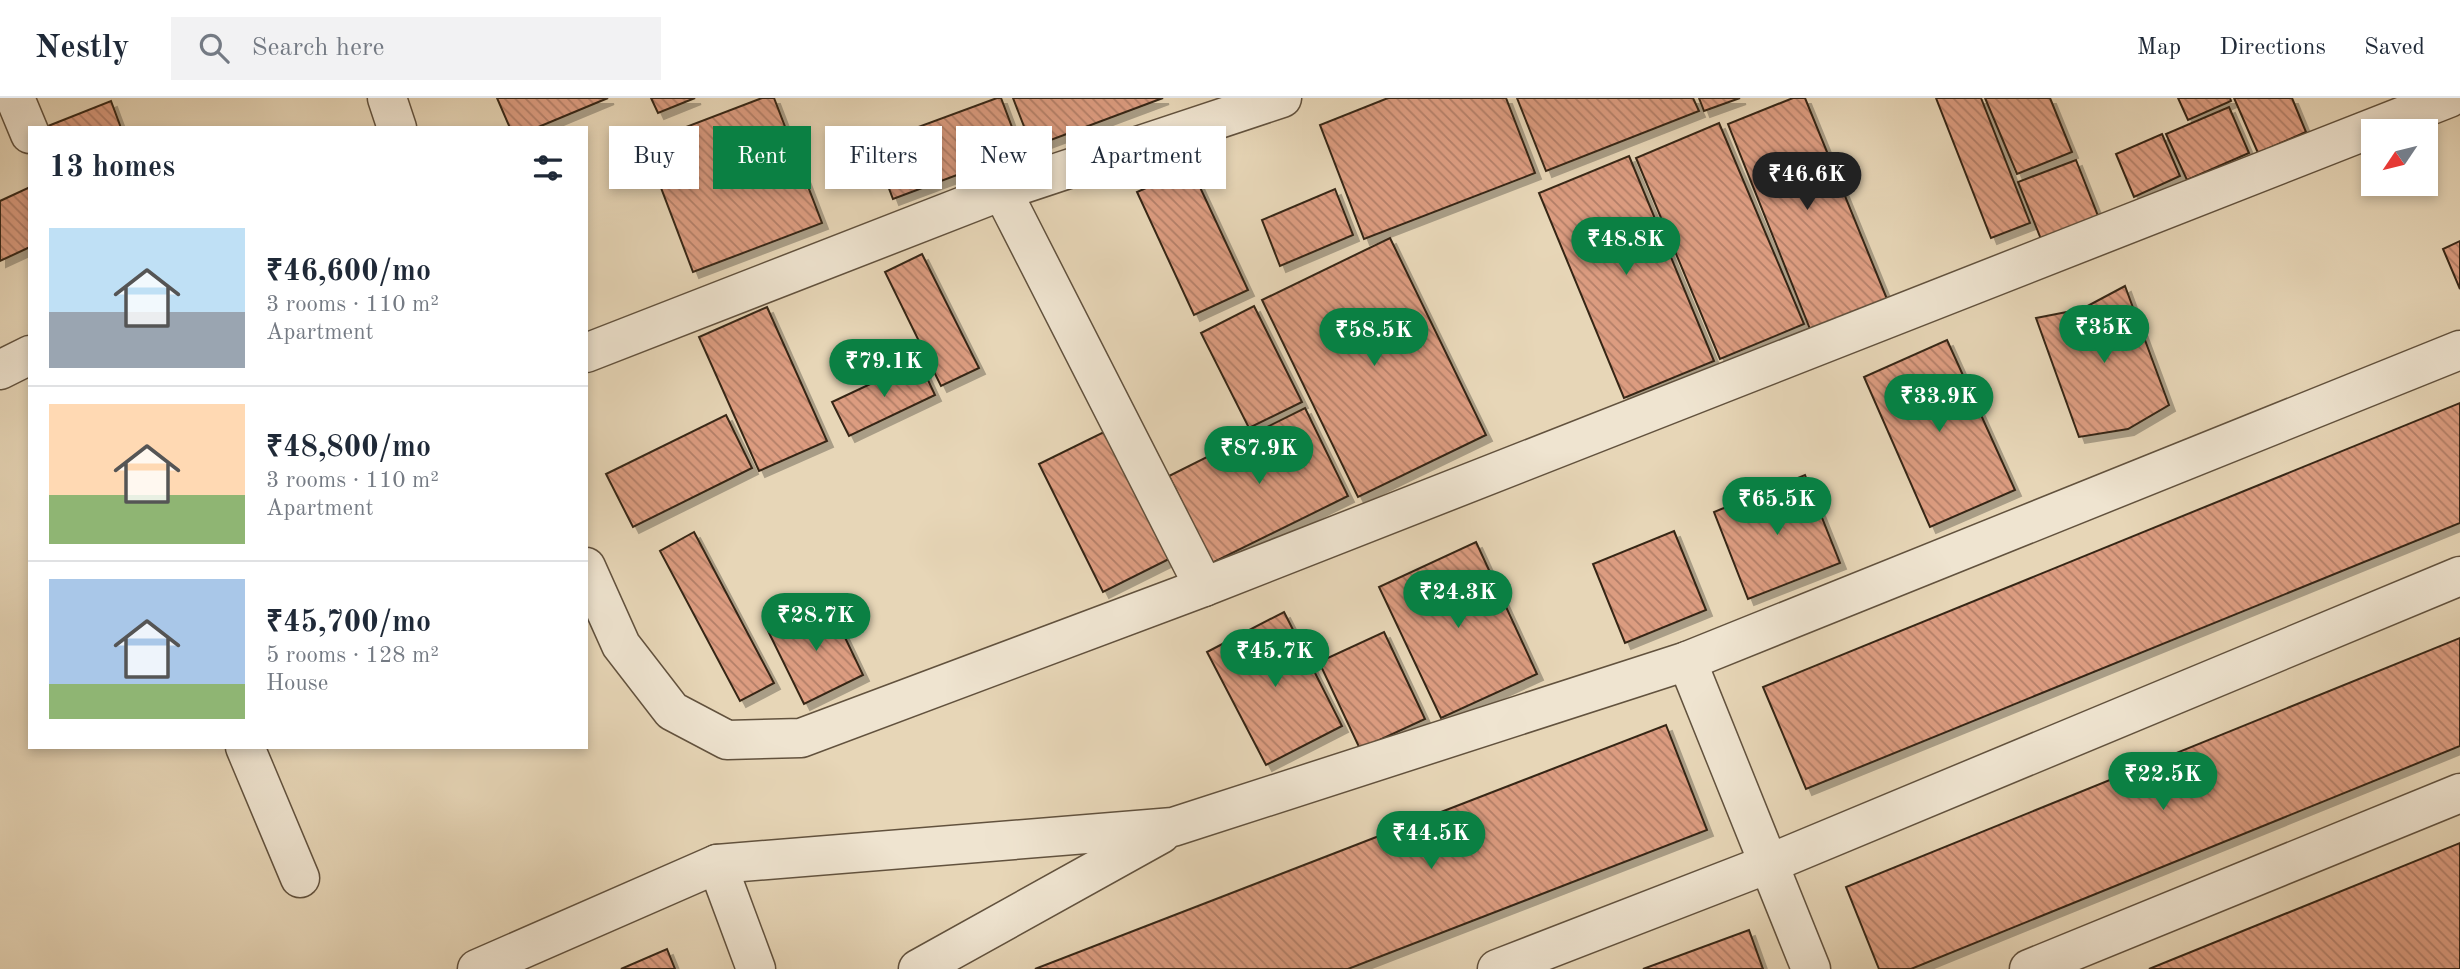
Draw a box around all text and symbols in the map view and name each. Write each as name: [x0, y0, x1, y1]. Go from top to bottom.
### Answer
search box: [171, 17, 661, 80]
icon: search: [195, 29, 233, 67]
text: Nestly: [35, 32, 129, 65]
text: Search here: [251, 35, 385, 61]
text: Map: [2137, 36, 2181, 60]
text: Directions: [2219, 36, 2326, 60]
text: Saved: [2364, 36, 2425, 60]
north arrow: [2361, 119, 2438, 196]
map controls: [2361, 119, 2438, 196]
chip: Buy: [609, 126, 699, 189]
chip: Rent: [713, 126, 811, 189]
chip: Filters: [825, 126, 942, 189]
chip: New: [956, 126, 1052, 189]
chip: Apartment: [1066, 126, 1226, 189]
icon: filters: [529, 149, 567, 187]
pin: ₹46.6K: [1750, 152, 1864, 212]
text: 13 homes: [49, 153, 175, 183]
text: ₹46.6K: [1768, 163, 1846, 186]
pin: ₹48.8K: [1569, 218, 1683, 277]
text: ₹48.8K: [1587, 228, 1665, 251]
icon: home: [105, 256, 189, 340]
text: ₹46,600/mo: [266, 257, 431, 287]
text: 3 rooms · 110 m²: [266, 293, 439, 316]
pin: ₹35K: [2063, 306, 2145, 365]
pin: ₹58.5K: [1317, 308, 1431, 368]
text: ₹35K: [2075, 316, 2133, 339]
text: ₹58.5K: [1335, 319, 1413, 342]
text: Apartment: [266, 321, 374, 344]
pin: ₹79.1K: [827, 340, 941, 399]
text: ₹79.1K: [845, 350, 923, 373]
pin: ₹33.9K: [1882, 374, 1996, 434]
text: ₹33.9K: [1900, 385, 1978, 408]
pin: ₹87.9K: [1202, 426, 1316, 486]
icon: home: [105, 432, 189, 516]
text: ₹48,800/mo: [266, 433, 431, 463]
text: ₹87.9K: [1220, 437, 1298, 460]
text: 3 rooms · 110 m²: [266, 469, 439, 492]
pin: ₹65.5K: [1720, 478, 1834, 537]
text: ₹65.5K: [1738, 488, 1816, 511]
text: Apartment: [266, 497, 374, 520]
pin: ₹24.3K: [1401, 570, 1515, 630]
text: ₹24.3K: [1419, 581, 1497, 604]
pin: ₹28.7K: [759, 594, 873, 653]
text: ₹28.7K: [777, 604, 855, 627]
icon: home: [105, 607, 189, 691]
text: ₹45,700/mo: [266, 608, 431, 638]
pin: ₹45.7K: [1218, 630, 1332, 689]
text: ₹45.7K: [1236, 640, 1314, 663]
text: 5 rooms · 128 m²: [266, 644, 439, 667]
text: House: [266, 672, 328, 695]
pin: ₹22.5K: [2106, 752, 2220, 812]
text: ₹22.5K: [2124, 763, 2202, 786]
pin: ₹44.5K: [1374, 812, 1488, 871]
text: ₹44.5K: [1392, 822, 1470, 845]

